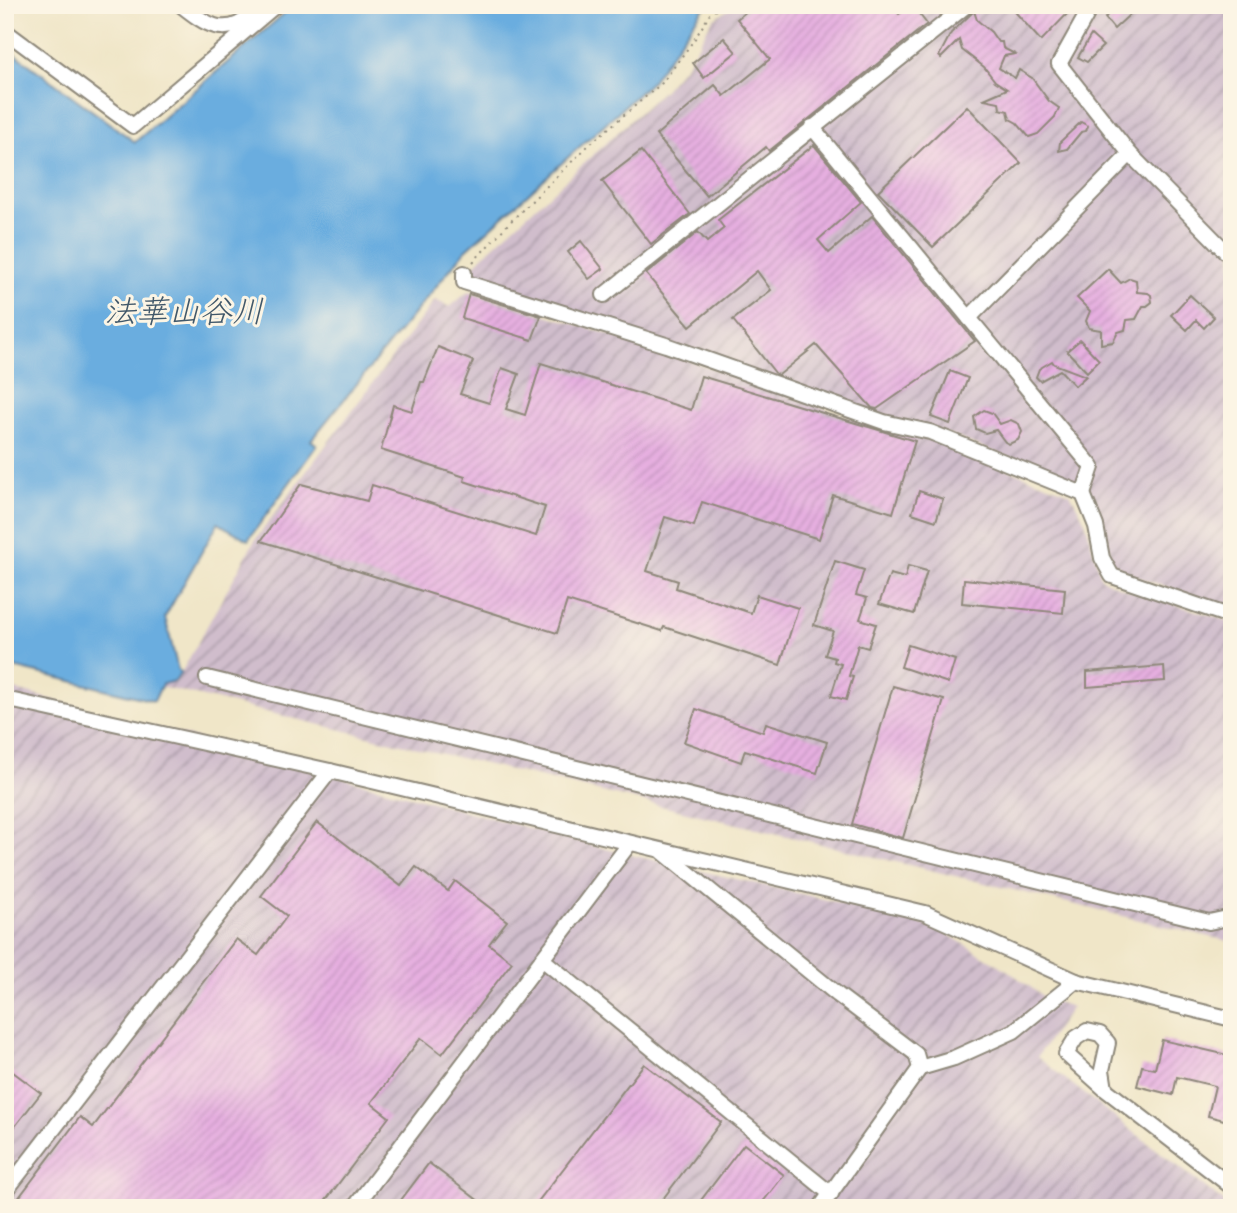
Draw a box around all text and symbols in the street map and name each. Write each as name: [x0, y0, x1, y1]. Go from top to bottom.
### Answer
water label: 法華山谷川: [104, 291, 264, 338]

